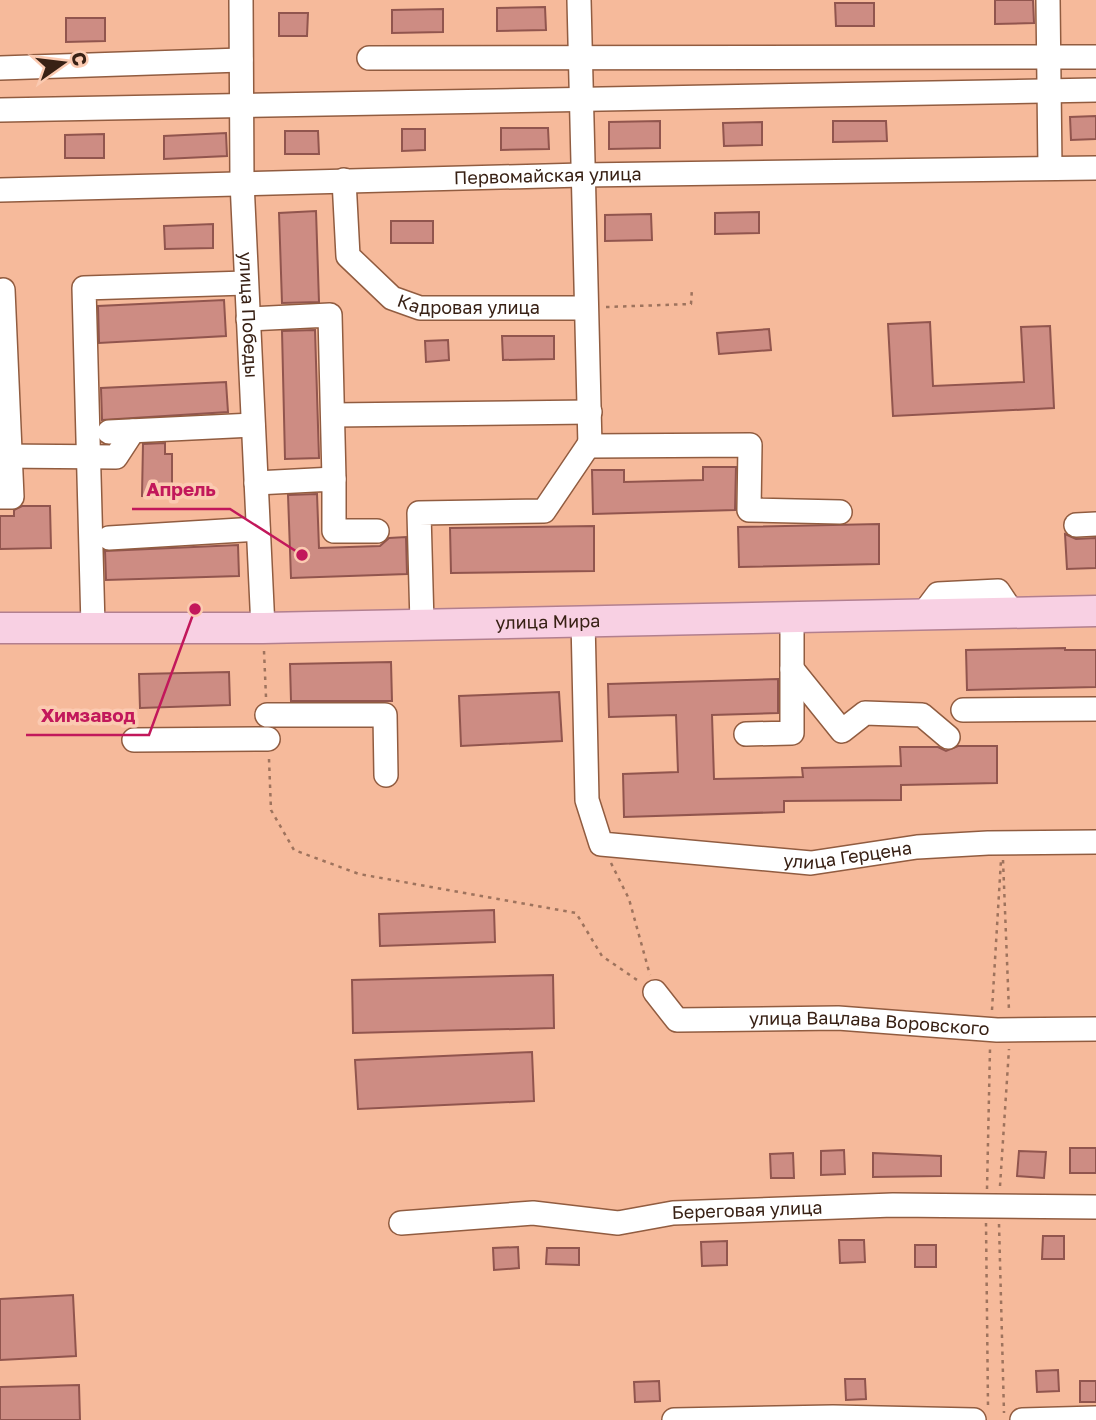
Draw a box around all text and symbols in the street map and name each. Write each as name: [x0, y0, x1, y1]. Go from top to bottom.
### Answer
north arrow: [28, 28, 98, 98]
text: С: [67, 49, 93, 68]
street label: Первомайская улица: [454, 162, 642, 188]
street label: улица Победы: [235, 251, 263, 379]
street label: Кадровая улица: [395, 289, 540, 318]
callout: Апрель: [132, 469, 230, 509]
text: Апрель: [146, 477, 216, 500]
street label: улица Мира: [495, 609, 601, 633]
callout: Химзавод: [26, 695, 149, 735]
text: Химзавод: [41, 703, 135, 726]
street label: улица Герцена: [782, 836, 913, 873]
street label: улица Вацлава Воровского: [749, 1006, 990, 1039]
street label: Береговая улица: [671, 1196, 823, 1223]

